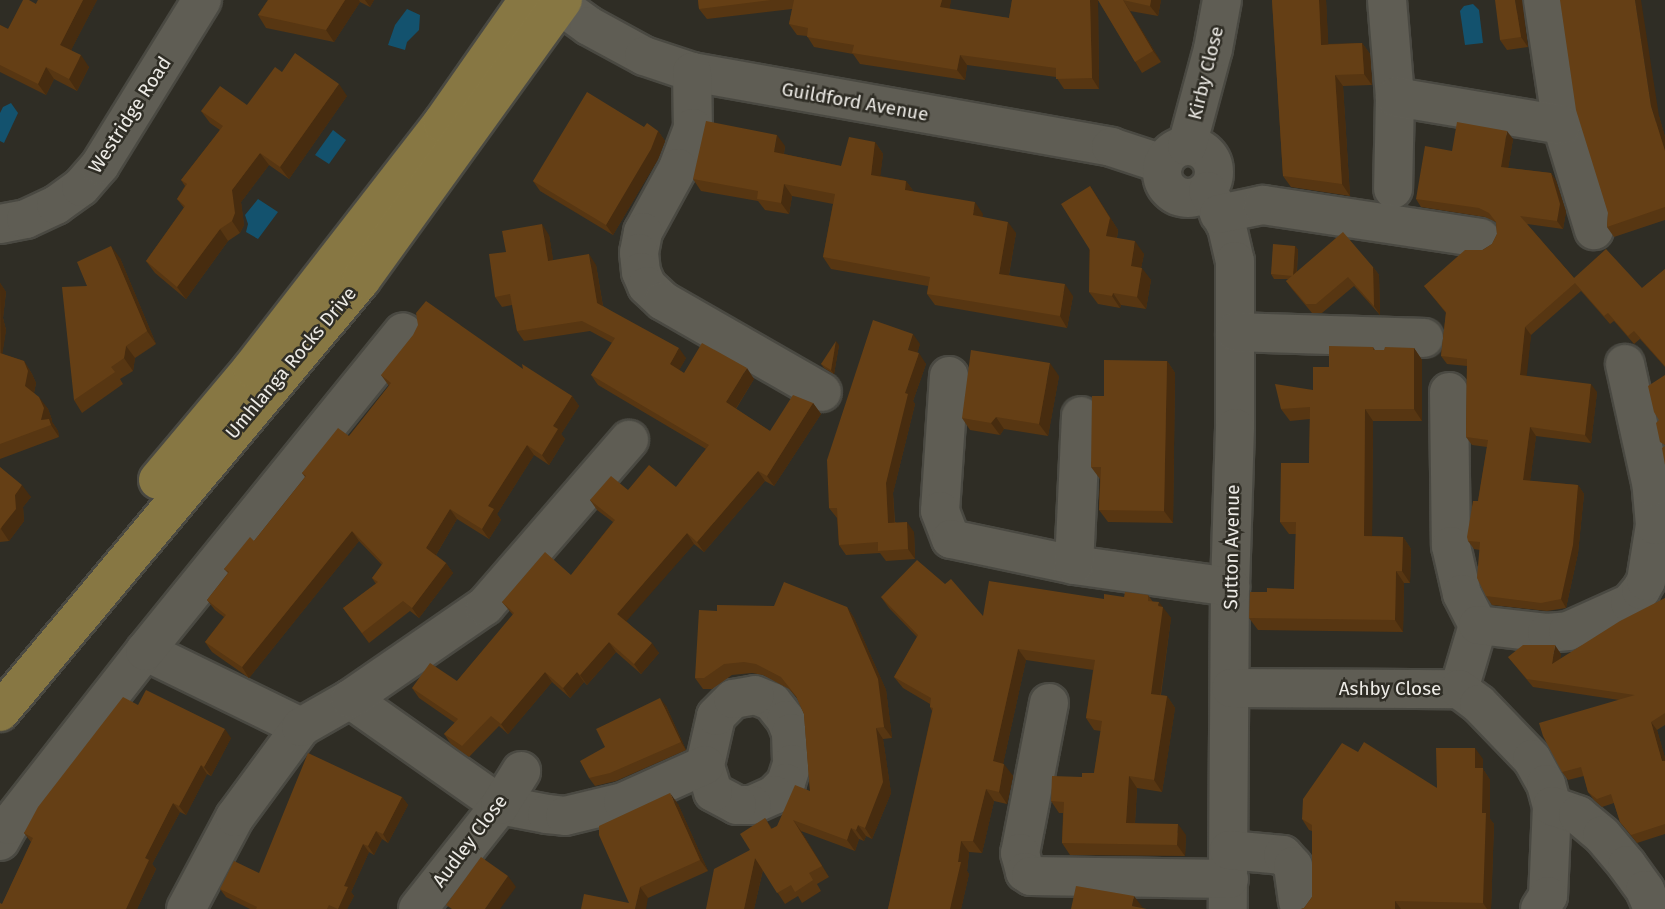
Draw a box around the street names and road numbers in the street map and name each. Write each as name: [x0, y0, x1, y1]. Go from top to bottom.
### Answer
street label: Kirby Close: [1183, 24, 1229, 122]
street label: Westridge Road: [84, 52, 176, 178]
street label: Guildford Avenue: [780, 78, 930, 126]
street label: Umhlanga Rocks Drive: [221, 282, 361, 444]
street label: Sutton Avenue: [1220, 484, 1244, 610]
street label: Ashby Close: [1339, 678, 1441, 700]
street label: Audley Close: [428, 790, 512, 892]

